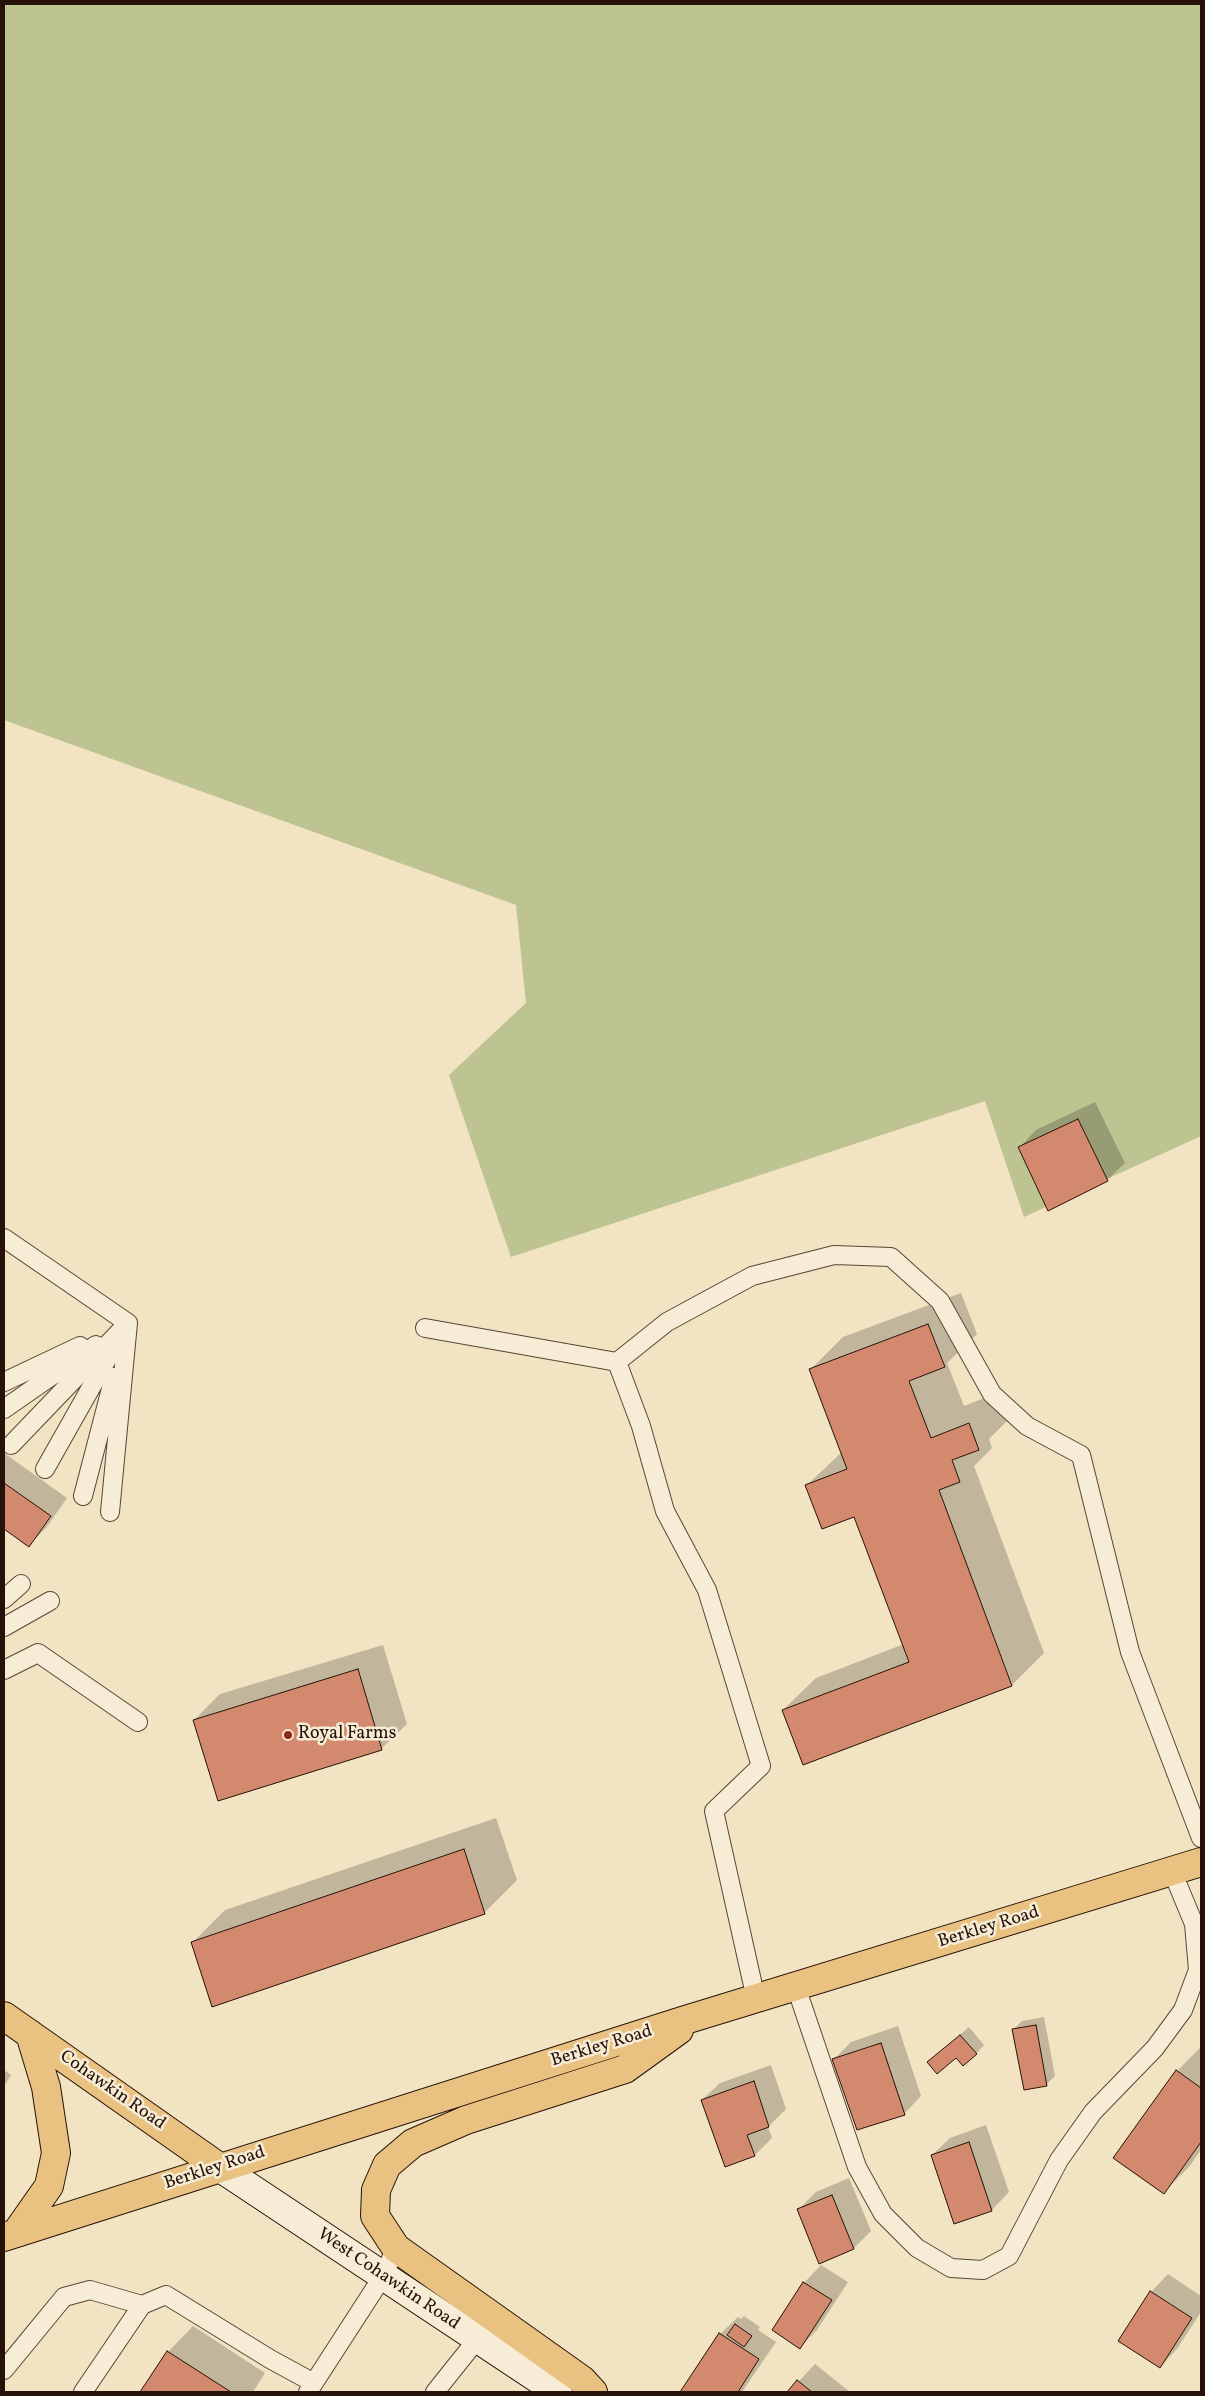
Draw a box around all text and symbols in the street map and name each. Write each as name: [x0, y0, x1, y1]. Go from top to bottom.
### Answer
place label: Royal Farms: [298, 1724, 396, 1746]
marker: Royal Farms: [282, 1729, 294, 1741]
street label: Berkley Road: [936, 1902, 1042, 1954]
street label: Berkley Road: [549, 2021, 655, 2073]
street label: Cohawkin Road: [55, 2046, 169, 2136]
street label: Berkley Road: [162, 2143, 268, 2195]
street label: West Cohawkin Road: [313, 2224, 463, 2336]

